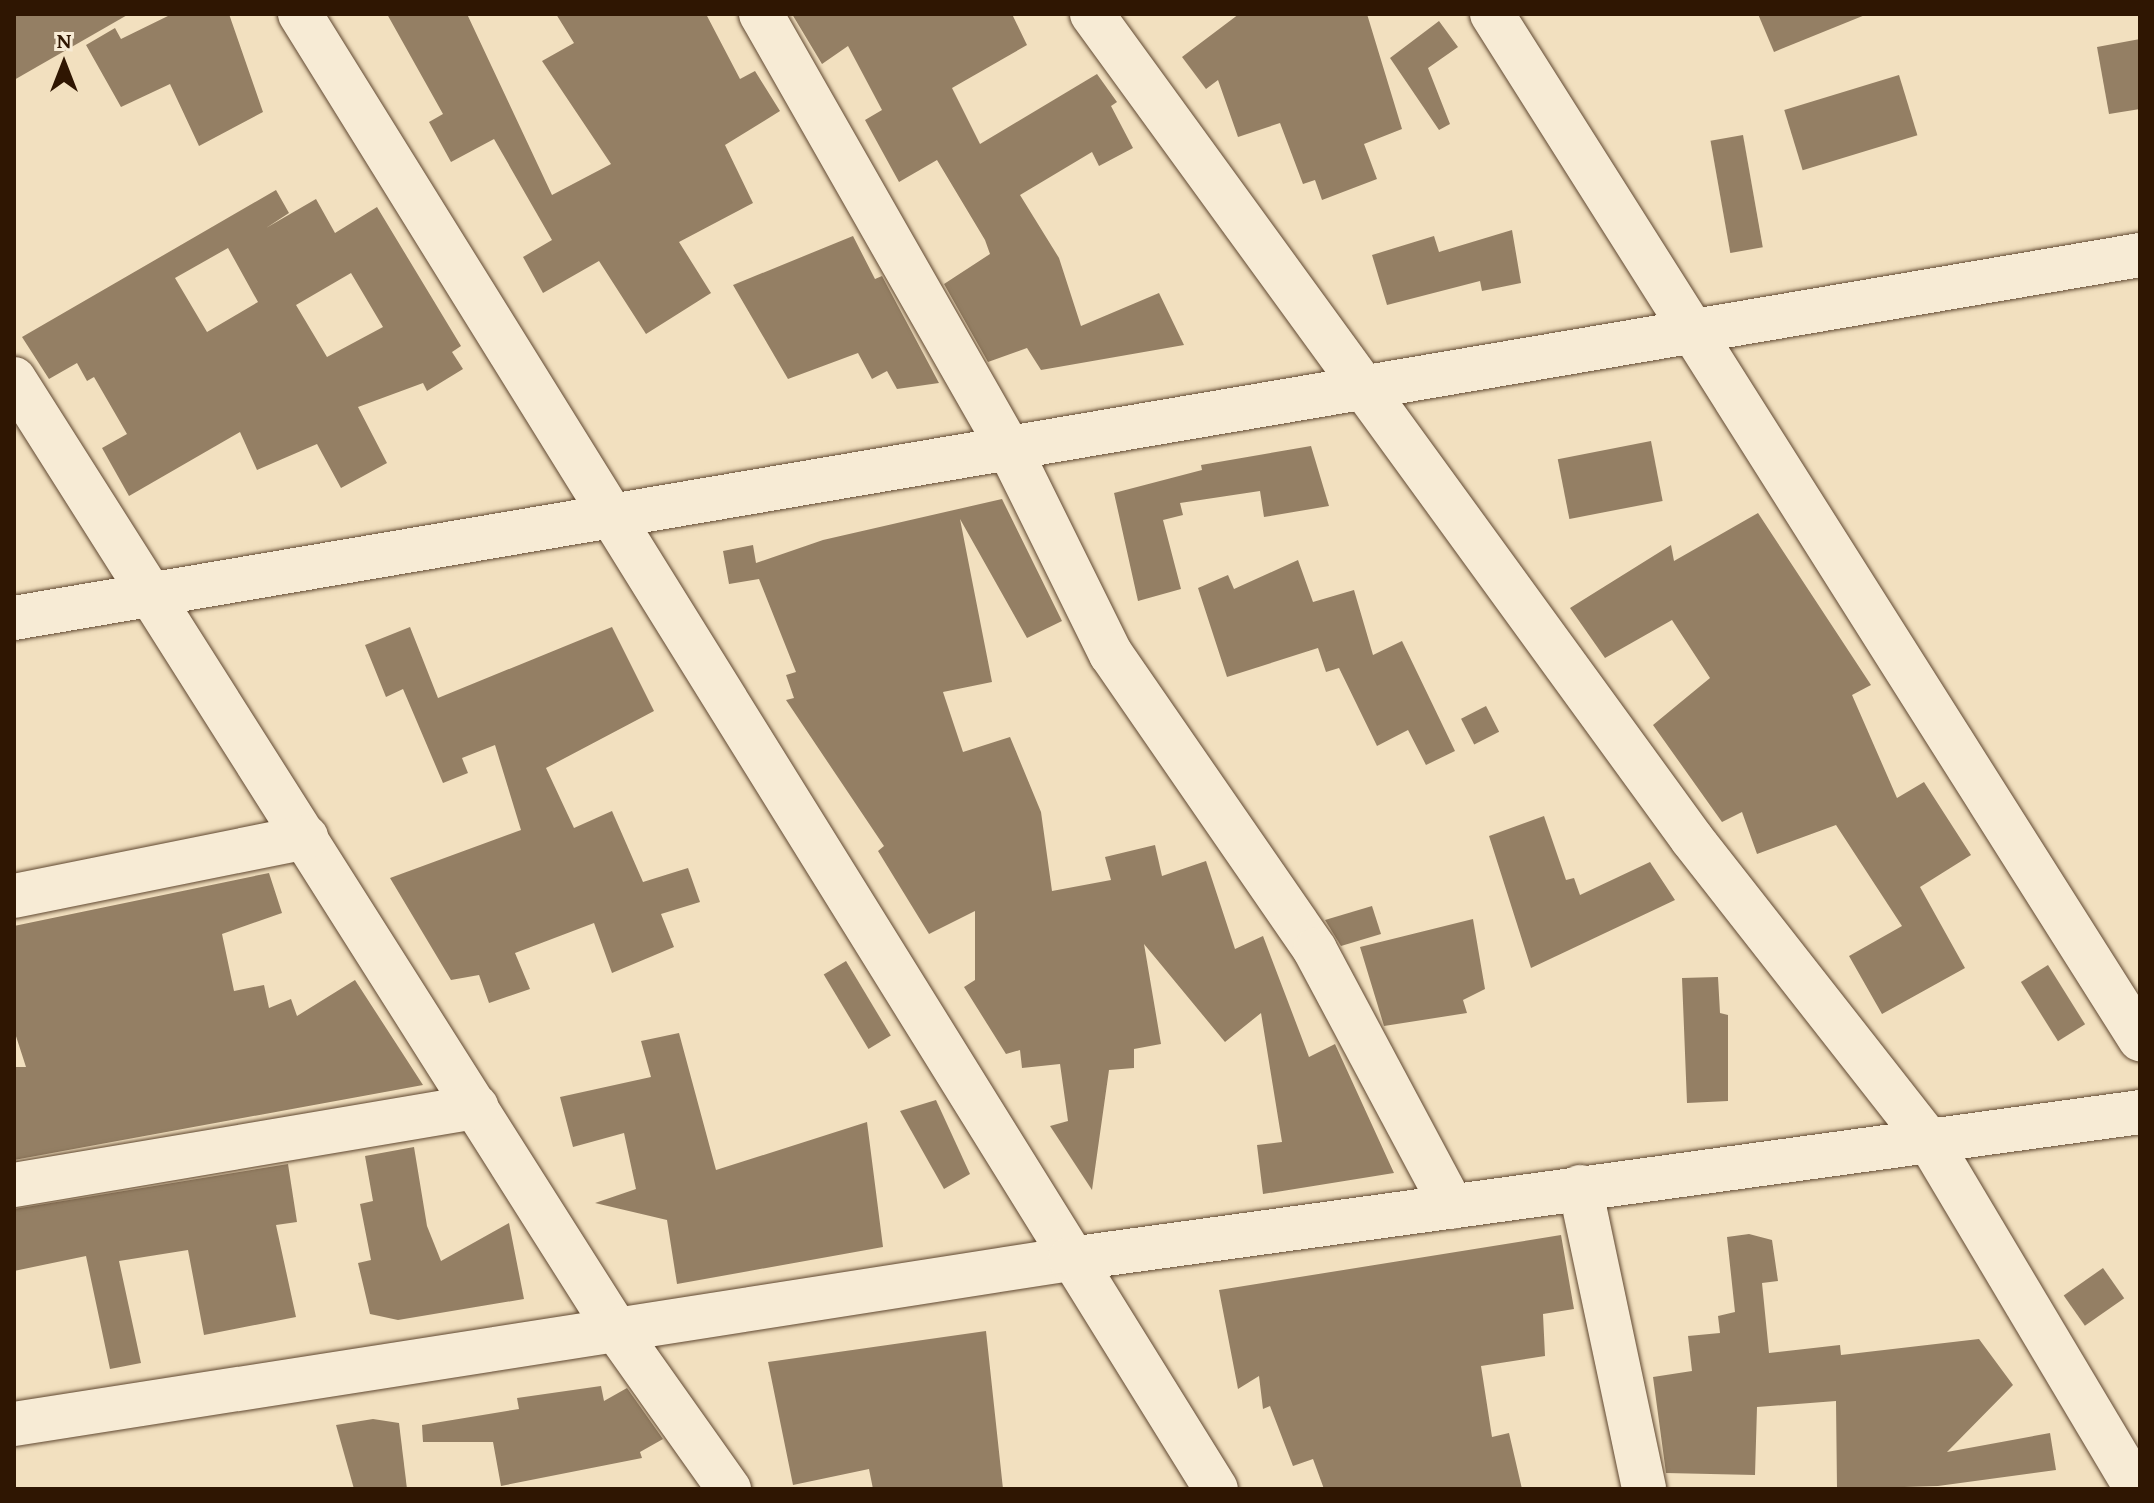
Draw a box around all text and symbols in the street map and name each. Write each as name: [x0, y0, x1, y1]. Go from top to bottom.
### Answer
north arrow: [24, 24, 104, 104]
text: N: [57, 24, 71, 56]

